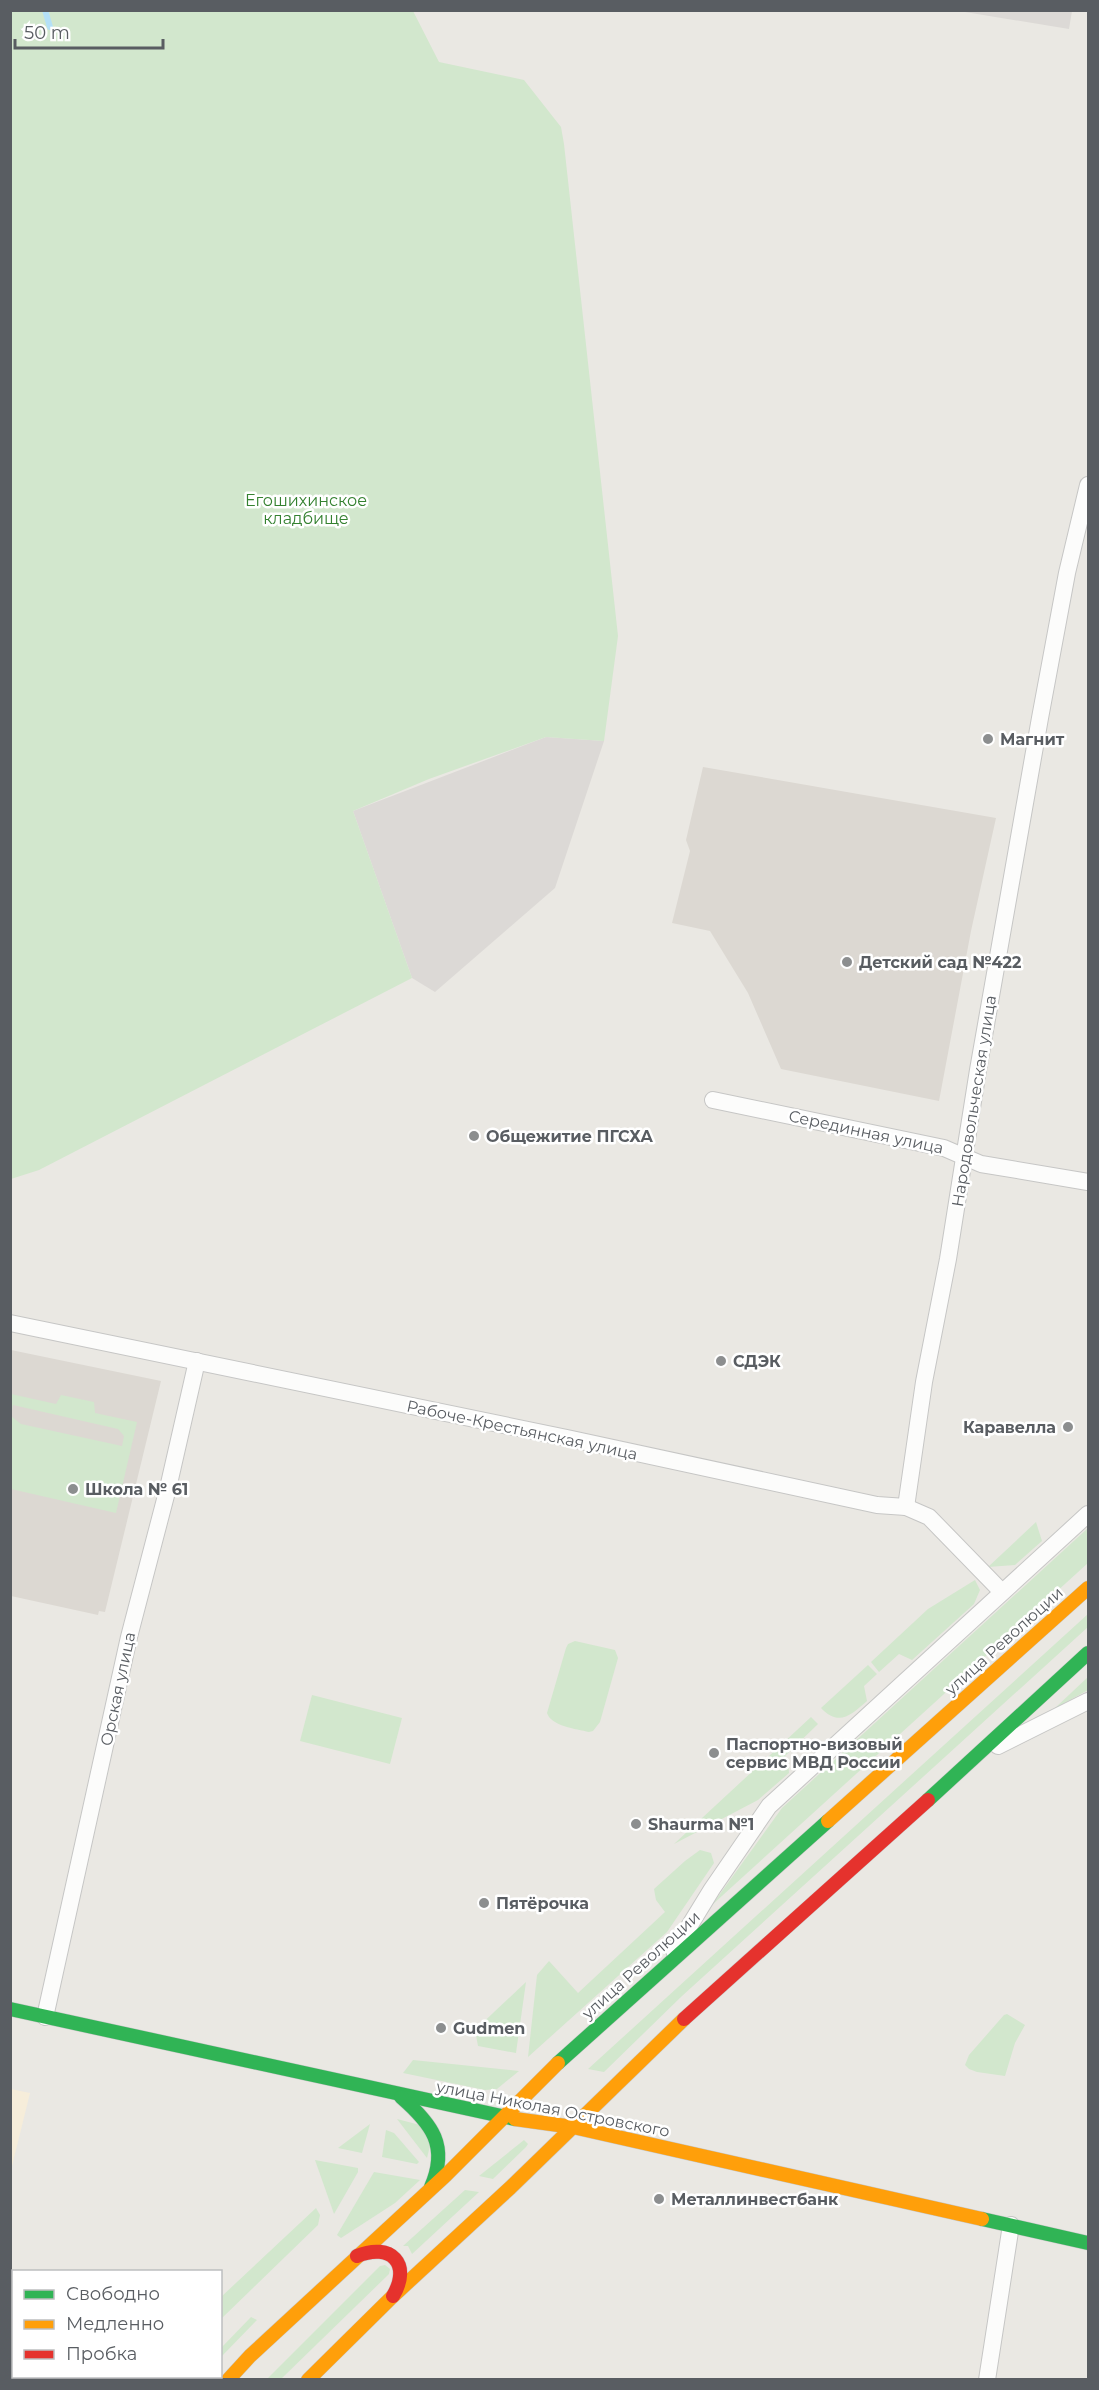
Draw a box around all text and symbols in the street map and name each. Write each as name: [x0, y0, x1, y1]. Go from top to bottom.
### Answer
scale bar: [15, 12, 164, 50]
text: 50 m: [24, 22, 70, 44]
park label: Егошихинское кладбище: [245, 491, 367, 528]
place label: Магнит: [1000, 730, 1065, 749]
marker: Магнит: [981, 732, 995, 746]
place label: Детский сад №422: [859, 953, 1021, 972]
marker: Детский сад №422: [840, 955, 854, 969]
street label: Народовольческая улица: [948, 994, 1000, 1208]
street label: Серединная улица: [787, 1106, 945, 1158]
place label: Общежитие ПГСХА: [486, 1127, 653, 1146]
marker: Общежитие ПГСХА: [467, 1129, 481, 1143]
place label: СДЭК: [733, 1352, 781, 1371]
marker: СДЭК: [714, 1354, 728, 1368]
street label: Рабоче-Крестьянская улица: [405, 1396, 639, 1464]
place label: Каравелла: [963, 1418, 1056, 1437]
marker: Каравелла: [1061, 1420, 1075, 1434]
place label: Школа № 61: [85, 1480, 188, 1499]
marker: Школа № 61: [66, 1482, 80, 1496]
street label: улица Революции: [940, 1583, 1067, 1700]
street label: Орская улица: [97, 1630, 139, 1748]
place label: Паспортно-визовый сервис МВД России: [726, 1735, 903, 1772]
marker: Паспортно-визовый сервис МВД России: [707, 1746, 721, 1760]
place label: Shaurma №1: [648, 1815, 754, 1834]
marker: Shaurma №1: [629, 1817, 643, 1831]
place label: Пятёрочка: [496, 1894, 589, 1913]
marker: Пятёрочка: [477, 1896, 491, 1910]
street label: улица Революции: [577, 1907, 704, 2024]
place label: Gudmen: [453, 2019, 525, 2038]
marker: Gudmen: [434, 2021, 448, 2035]
street label: улица Николая Островского: [434, 2077, 671, 2141]
place label: Металлинвестбанк: [671, 2190, 839, 2209]
marker: Металлинвестбанк: [652, 2192, 666, 2206]
legend: [12, 2270, 222, 2378]
text: Свободно: [66, 2283, 160, 2305]
text: Медленно: [66, 2313, 164, 2335]
text: Пробка: [66, 2343, 137, 2365]

